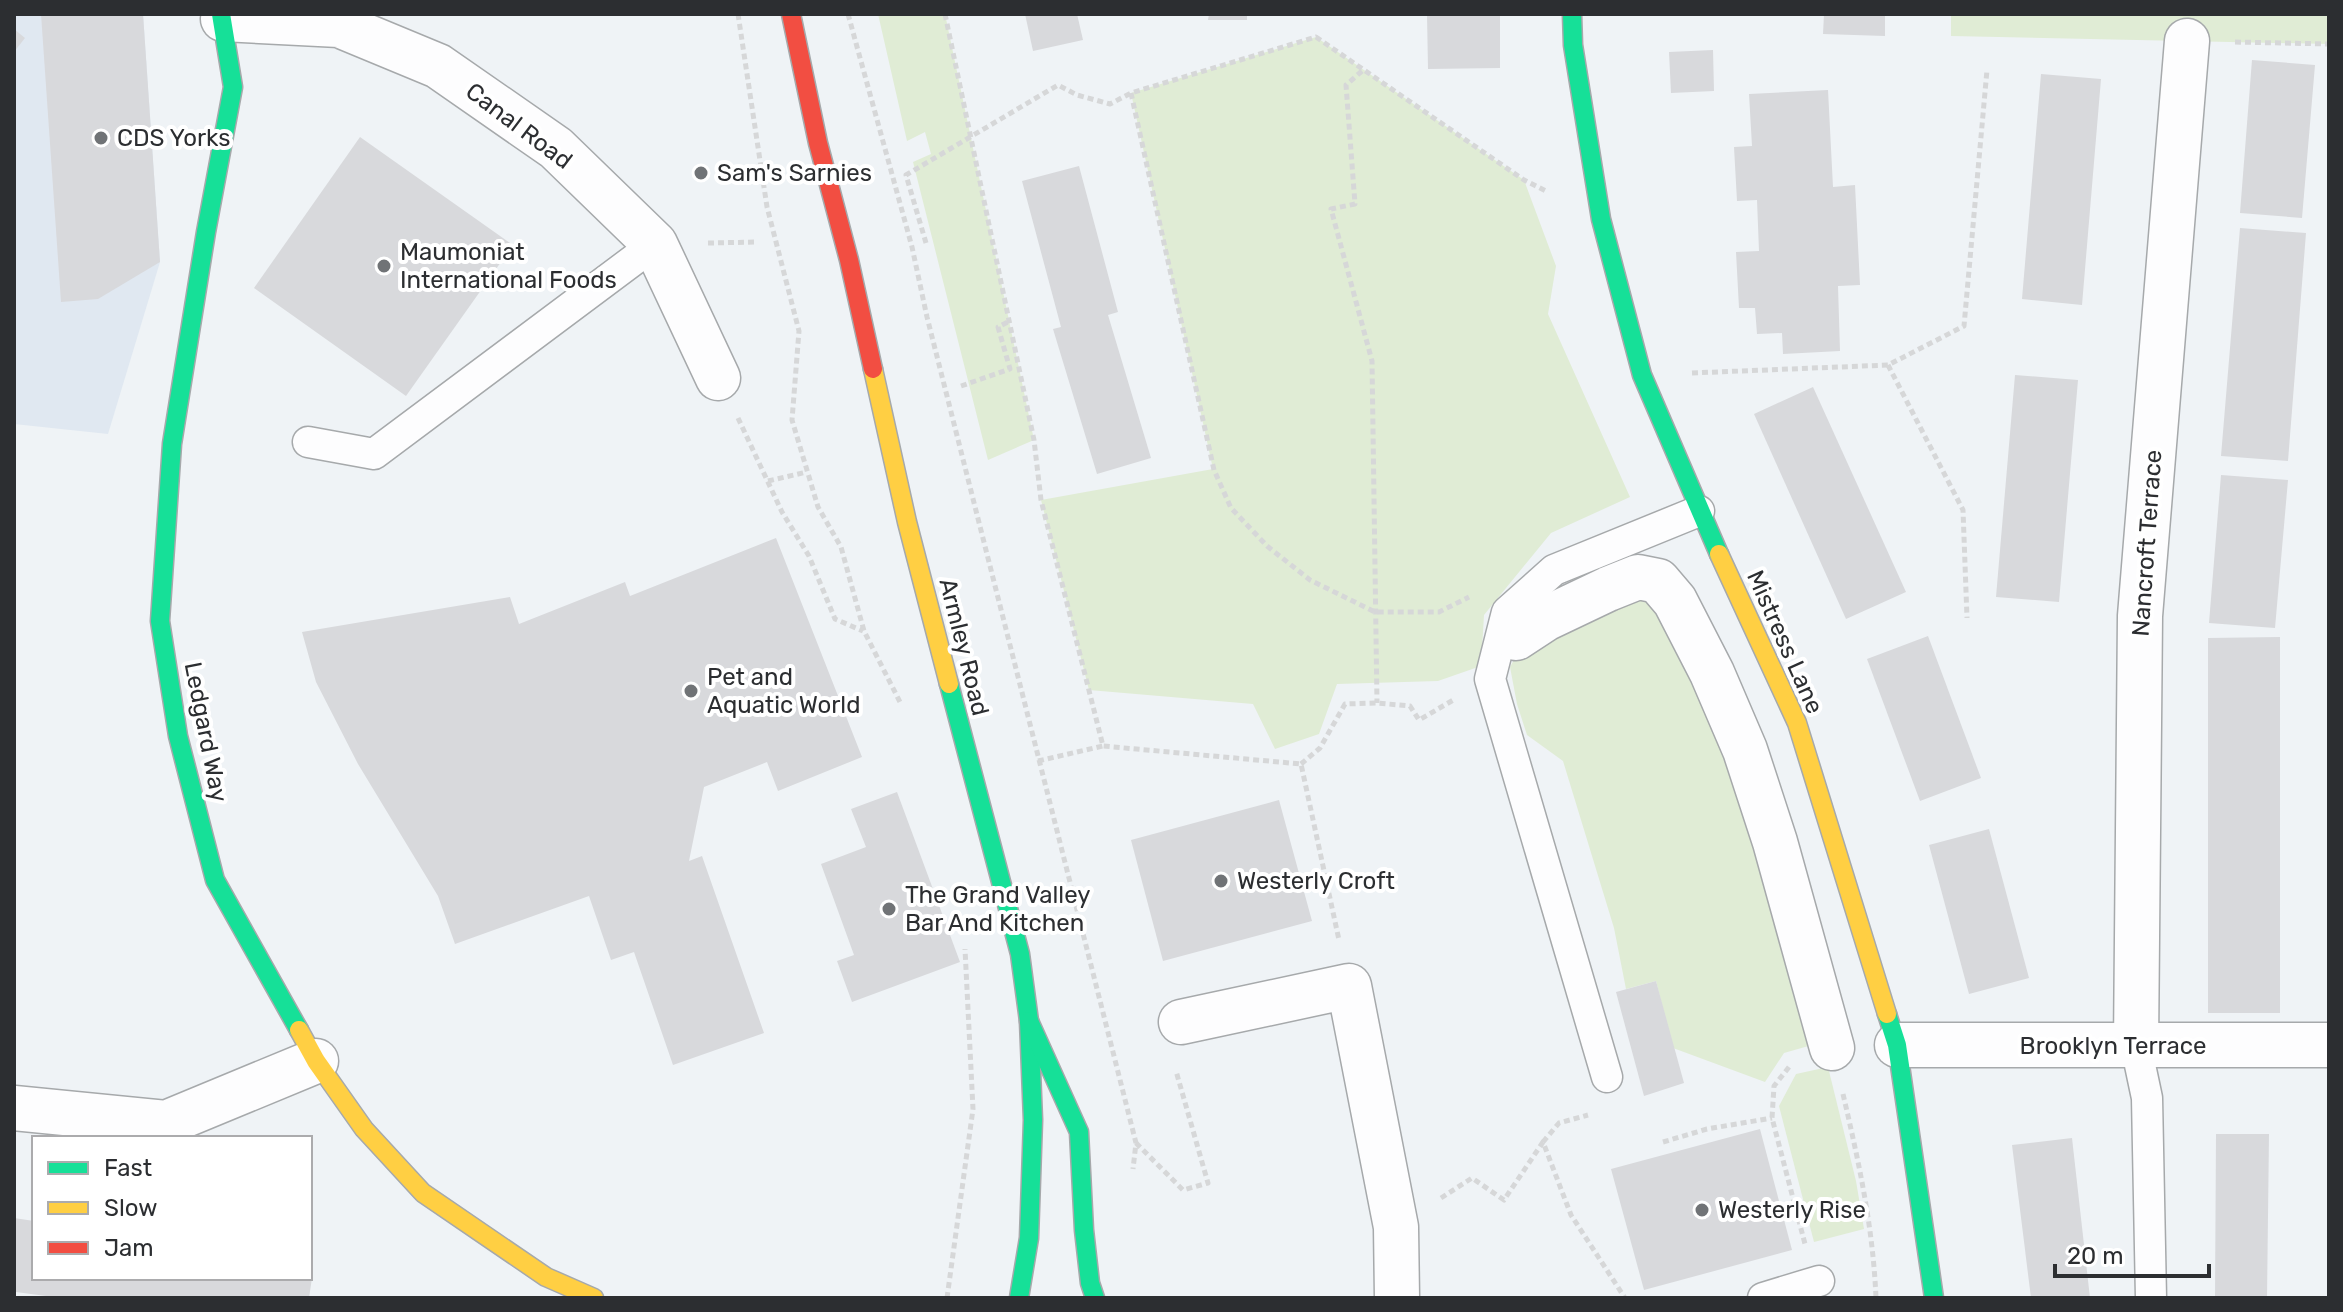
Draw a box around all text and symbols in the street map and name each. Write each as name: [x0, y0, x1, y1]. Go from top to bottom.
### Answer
street label: Canal Road: [460, 77, 578, 175]
place label: CDS Yorks: [117, 124, 230, 152]
marker: CDS Yorks: [92, 129, 110, 147]
place label: Sam's Sarnies: [717, 159, 872, 187]
marker: Sam's Sarnies: [692, 164, 710, 182]
place label: Maumoniat International Foods: [400, 238, 617, 294]
marker: Maumoniat International Foods: [375, 257, 393, 275]
street label: Nancroft Terrace: [2127, 449, 2167, 637]
street label: Mistress Lane: [1741, 566, 1829, 718]
street label: Armley Road: [933, 575, 995, 719]
street label: Ledgard Way: [179, 660, 233, 804]
place label: Pet and Aquatic World: [707, 663, 860, 719]
marker: Pet and Aquatic World: [682, 682, 700, 700]
place label: Westerly Croft: [1237, 867, 1395, 895]
marker: Westerly Croft: [1212, 872, 1230, 890]
place label: The Grand Valley Bar And Kitchen: [905, 881, 1090, 937]
marker: The Grand Valley Bar And Kitchen: [880, 900, 898, 918]
street label: Brooklyn Terrace: [2020, 1032, 2206, 1060]
legend: [32, 1136, 312, 1280]
text: Fast: [104, 1154, 152, 1182]
text: Slow: [104, 1194, 157, 1222]
place label: Westerly Rise: [1718, 1196, 1866, 1224]
marker: Westerly Rise: [1693, 1201, 1711, 1219]
scale bar: [2055, 1228, 2209, 1278]
text: Jam: [104, 1234, 154, 1262]
text: 20 m: [2067, 1242, 2124, 1270]

